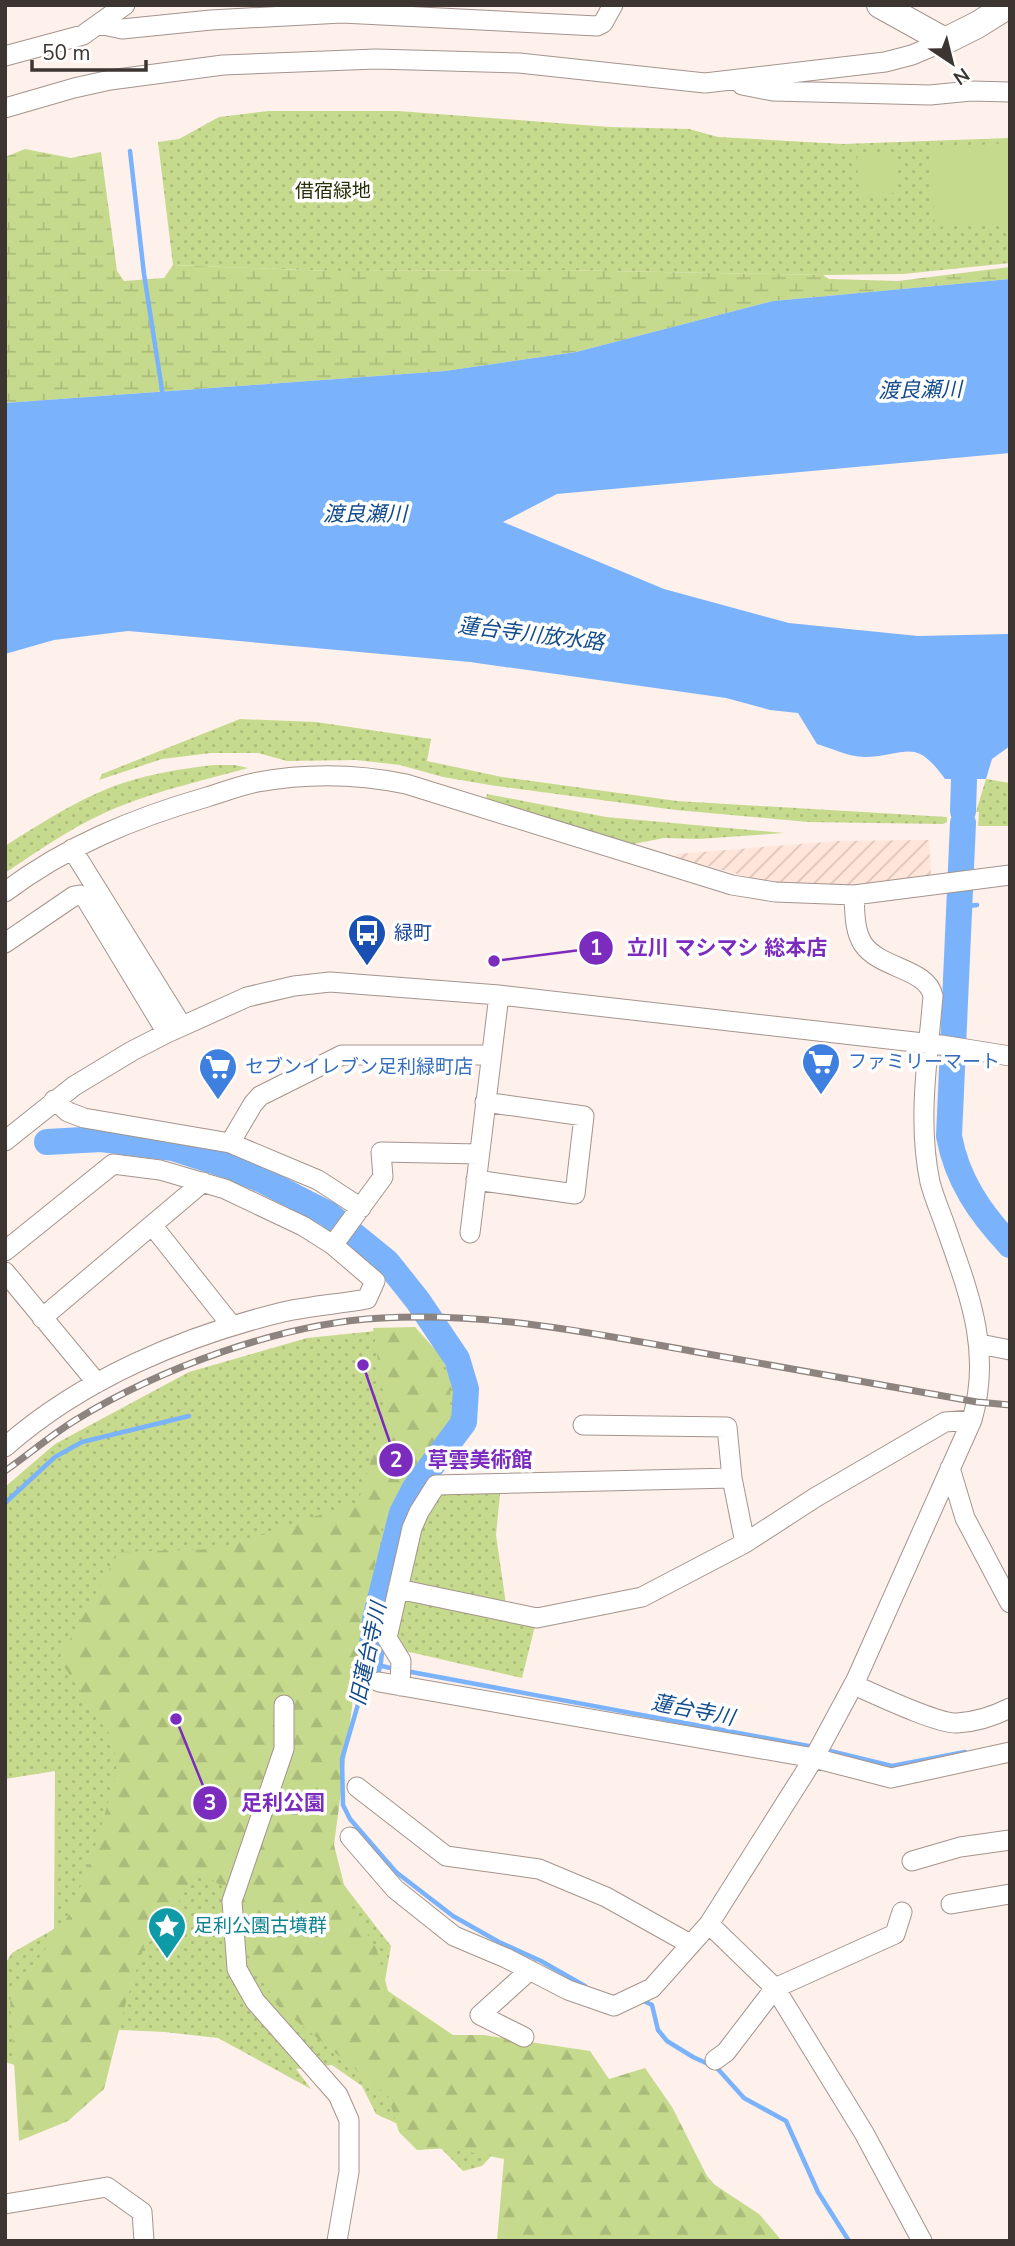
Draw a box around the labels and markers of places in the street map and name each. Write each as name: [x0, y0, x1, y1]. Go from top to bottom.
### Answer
bus stop icon: 緑町: [346, 912, 388, 967]
place label: 緑町: [394, 920, 432, 946]
callout: 立川 マシマシ 総本店: [578, 927, 841, 969]
supermarket icon: ファミリーマート: [800, 1041, 842, 1096]
supermarket icon: セブンイレブン足利緑町店: [197, 1046, 239, 1101]
place label: ファミリーマート: [848, 1049, 1000, 1075]
place label: セブンイレブン足利緑町店: [245, 1054, 473, 1080]
callout: 草雲美術館: [378, 1439, 546, 1481]
callout: 足利公園: [192, 1782, 339, 1824]
place icon: 足利公園古墳群: [146, 1905, 188, 1960]
place label: 足利公園古墳群: [194, 1913, 327, 1939]

